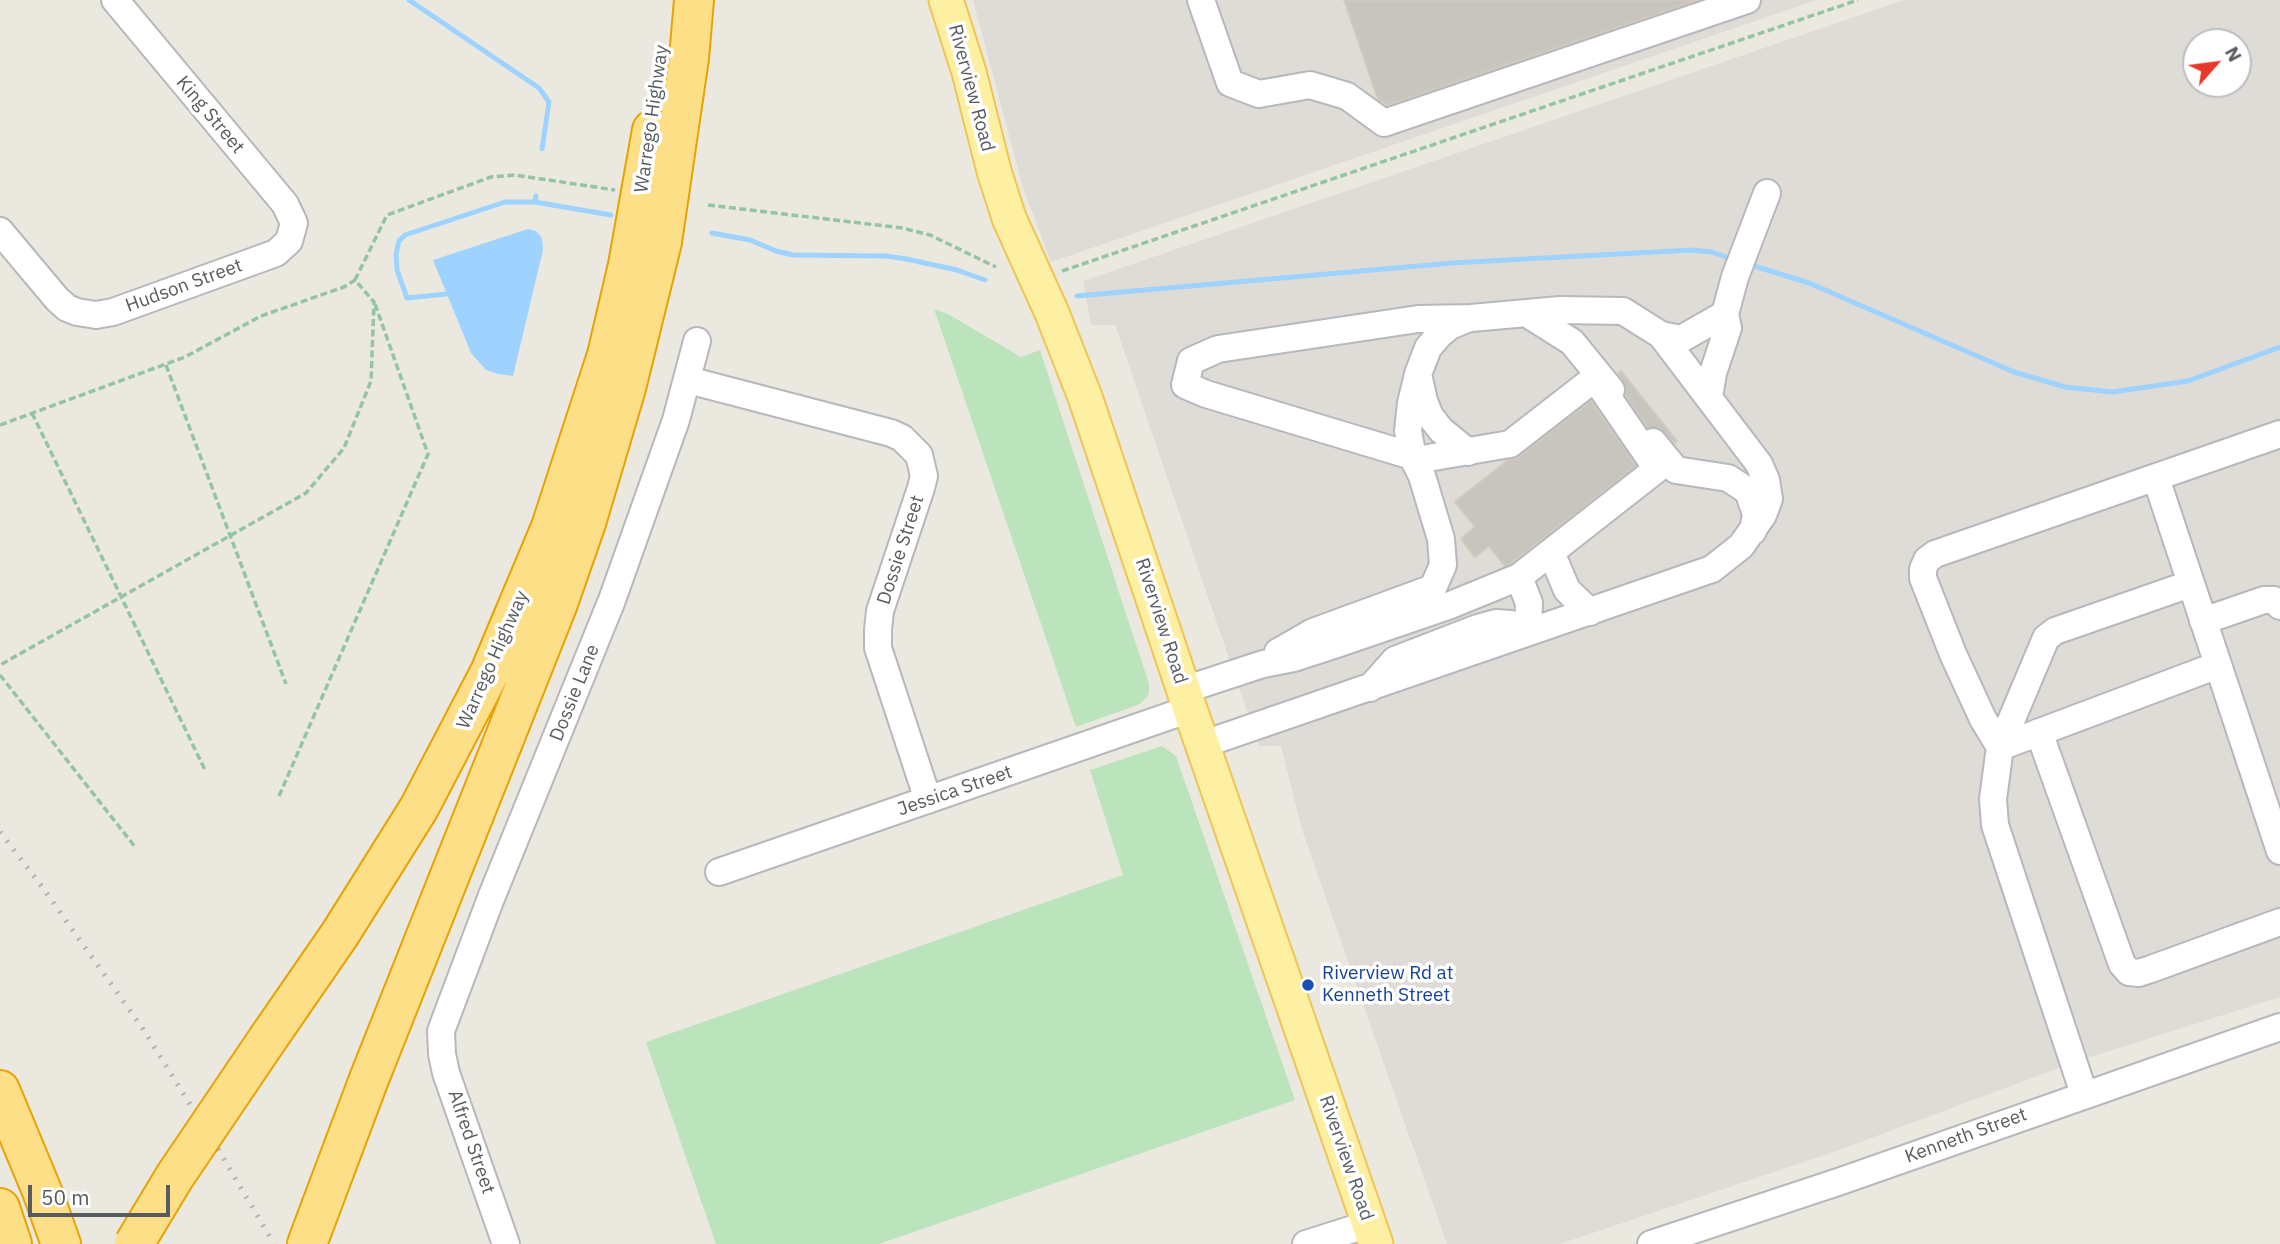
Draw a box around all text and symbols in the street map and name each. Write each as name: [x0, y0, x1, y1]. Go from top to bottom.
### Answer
street label: Riverview Road: [943, 22, 999, 154]
north arrow: [2182, 28, 2252, 98]
text: N: [2220, 42, 2248, 66]
street label: Warrego Highway: [630, 44, 674, 194]
street label: King Street: [171, 72, 249, 158]
street label: Hudson Street: [123, 254, 245, 318]
street label: Dossie Street: [873, 492, 929, 608]
street label: Riverview Road: [1130, 555, 1192, 687]
street label: Warrego Highway: [452, 587, 534, 733]
street label: Dossie Lane: [545, 641, 605, 745]
street label: Jessica Street: [895, 761, 1015, 821]
place label: Riverview Rd at Kenneth Street: [1322, 963, 1453, 1007]
marker: Riverview Rd at Kenneth Street: [1300, 977, 1316, 993]
street label: Alfred Street: [443, 1087, 499, 1197]
street label: Riverview Road: [1314, 1092, 1378, 1224]
street label: Kenneth Street: [1902, 1103, 2030, 1169]
scale bar: [32, 1170, 173, 1214]
text: 50 m: [41, 1183, 90, 1211]

